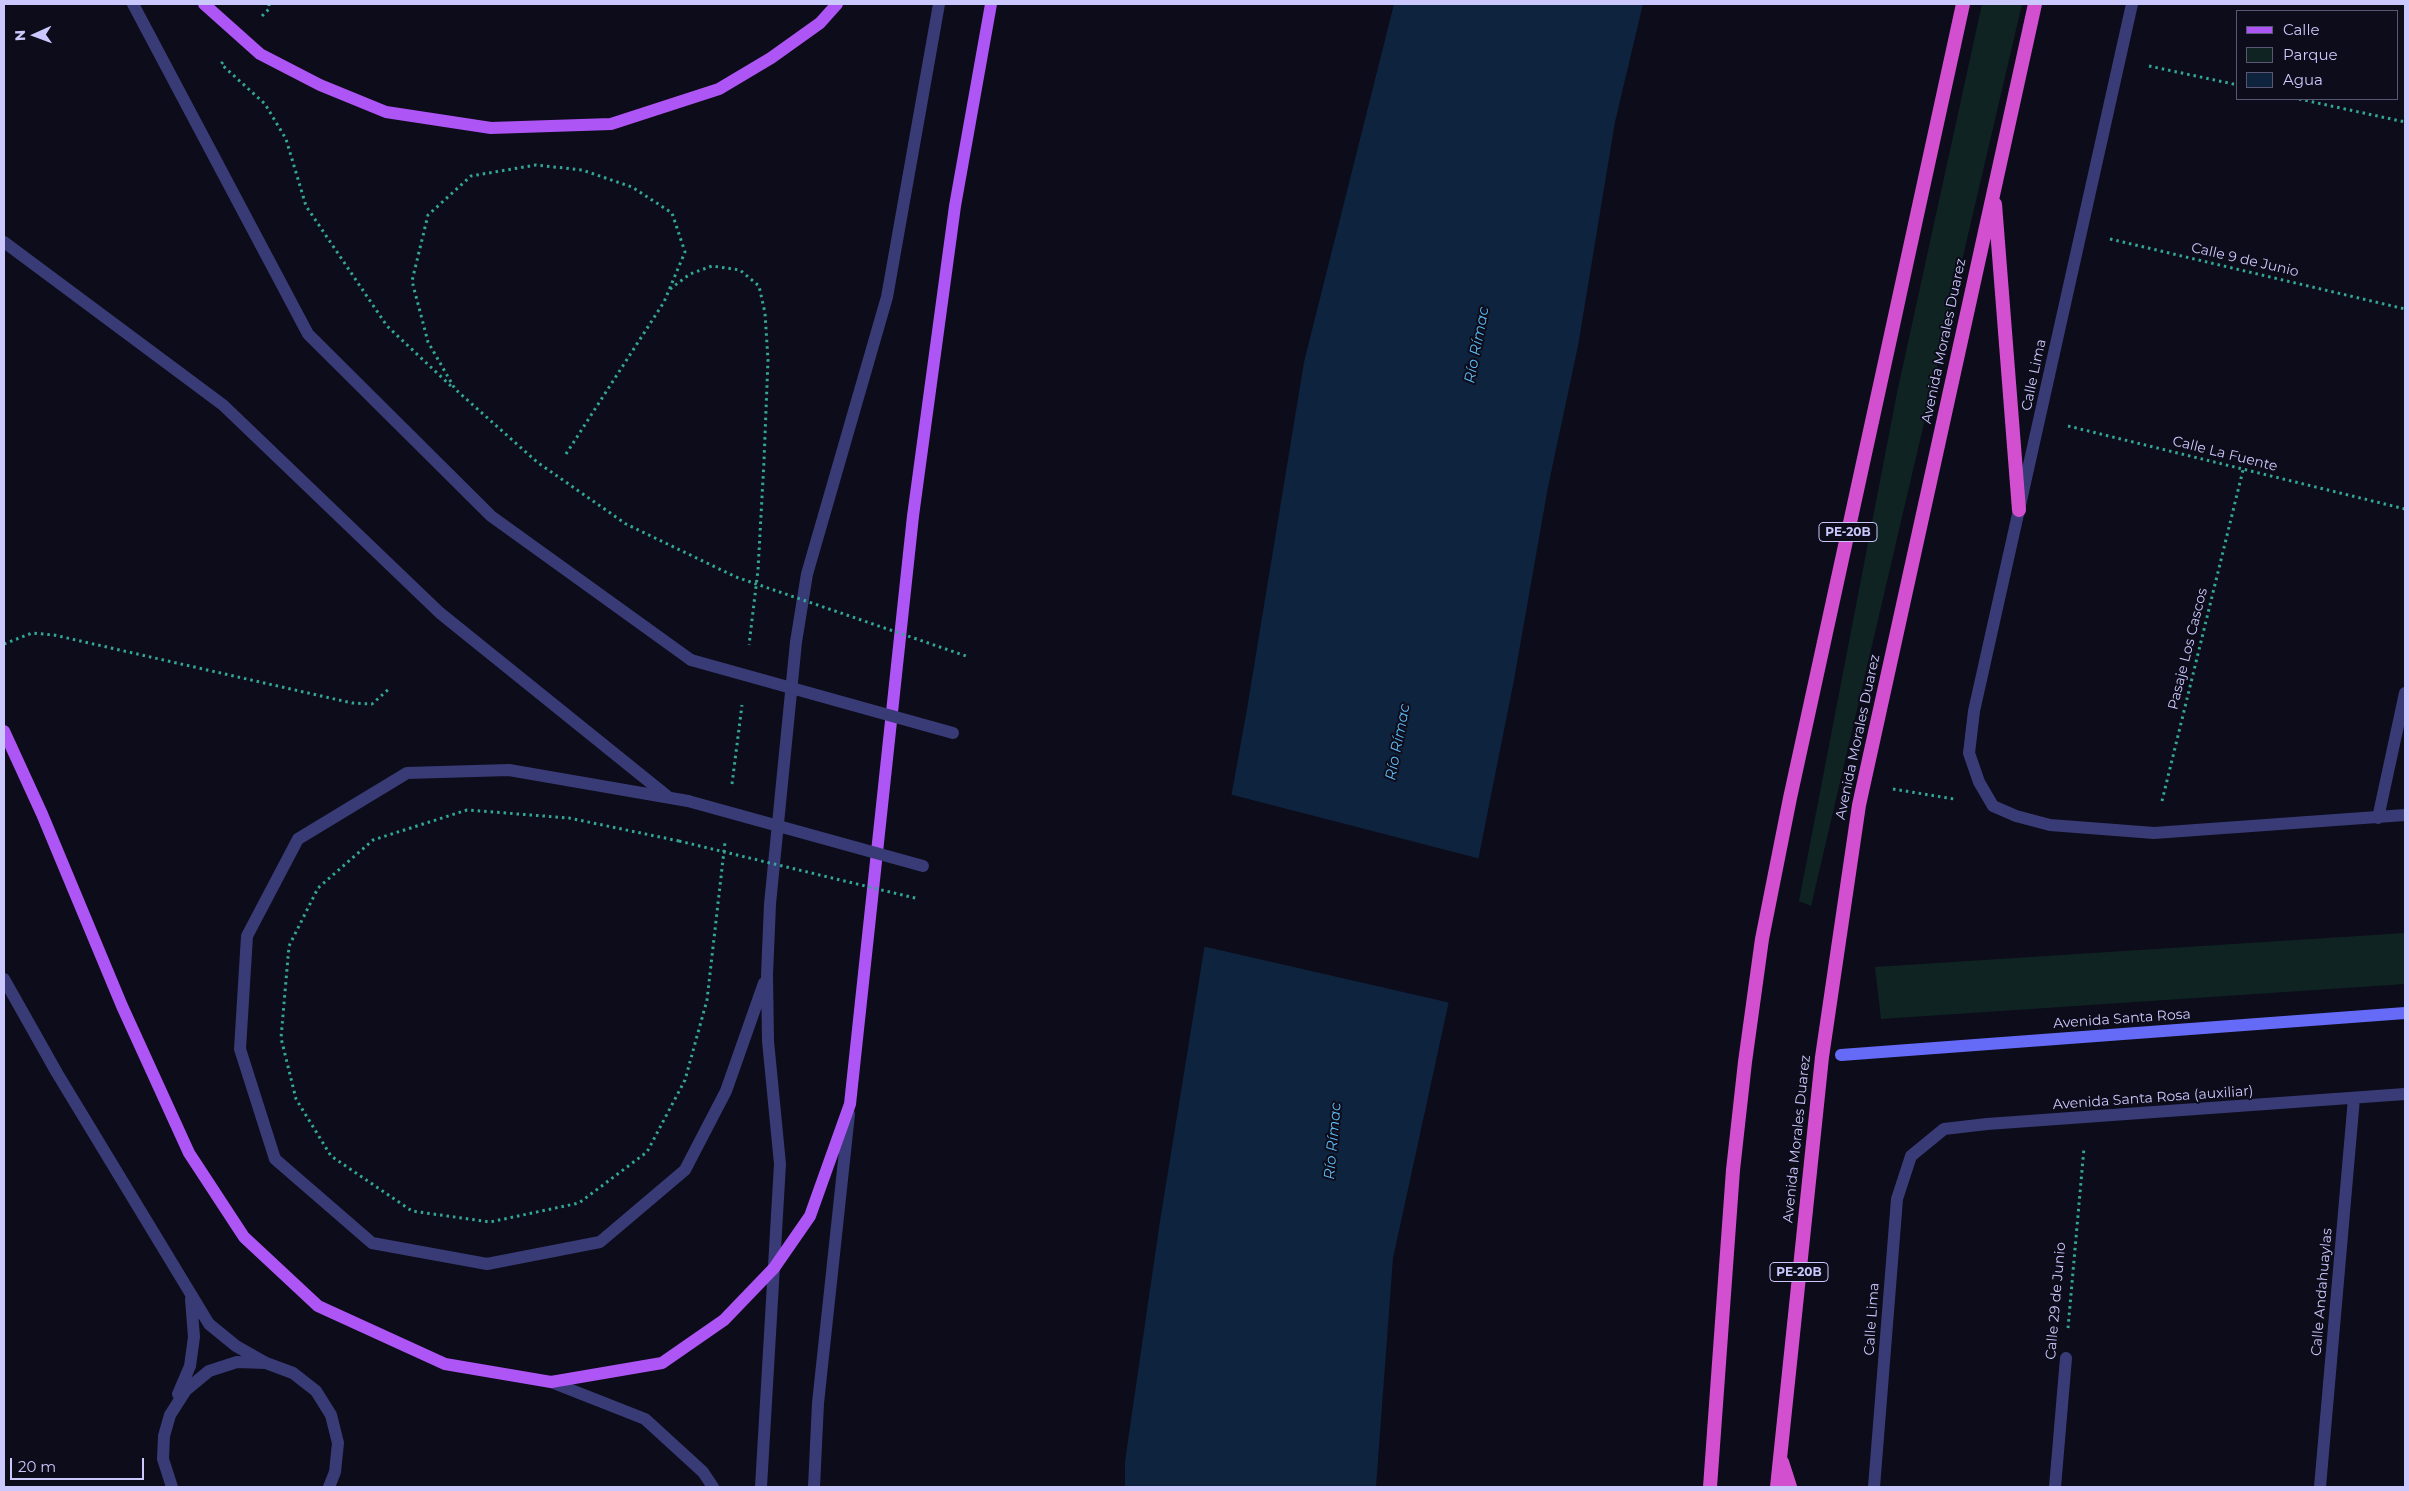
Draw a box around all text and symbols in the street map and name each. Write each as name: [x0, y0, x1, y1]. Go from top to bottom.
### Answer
north arrow: [10, 10, 60, 60]
legend: [2236, 10, 2399, 100]
text: Calle: [2283, 20, 2320, 39]
text: N: [11, 30, 29, 41]
text: Parque: [2283, 45, 2338, 64]
text: Agua: [2283, 70, 2323, 89]
street label: Calle 9 de Junio: [2190, 239, 2300, 281]
street label: Avenida Morales Duarez: [1918, 257, 1970, 425]
water label: Río Rímac: [1461, 305, 1493, 385]
street label: Calle Lima: [2018, 338, 2050, 412]
street label: Calle La Fuente: [2171, 433, 2279, 475]
road number: PE-20B: [1819, 522, 1877, 542]
street label: Pasaje Los Cascos: [2165, 586, 2211, 712]
street label: Avenida Morales Duarez: [1832, 653, 1884, 821]
water label: Río Rímac: [1382, 702, 1414, 782]
street label: Avenida Santa Rosa: [2053, 1006, 2191, 1032]
street label: Avenida Morales Duarez: [1780, 1054, 1814, 1224]
street label: Avenida Santa Rosa (auxiliar): [2052, 1083, 2254, 1113]
water label: Río Rímac: [1321, 1102, 1345, 1180]
street label: Calle Andahuaylas: [2308, 1227, 2336, 1357]
street label: Calle 29 de Junio: [2042, 1242, 2070, 1360]
road number: PE-20B: [1770, 1262, 1828, 1282]
street label: Calle Lima: [1861, 1282, 1883, 1356]
scale bar: [12, 1448, 146, 1480]
text: 20 m: [18, 1457, 56, 1476]

